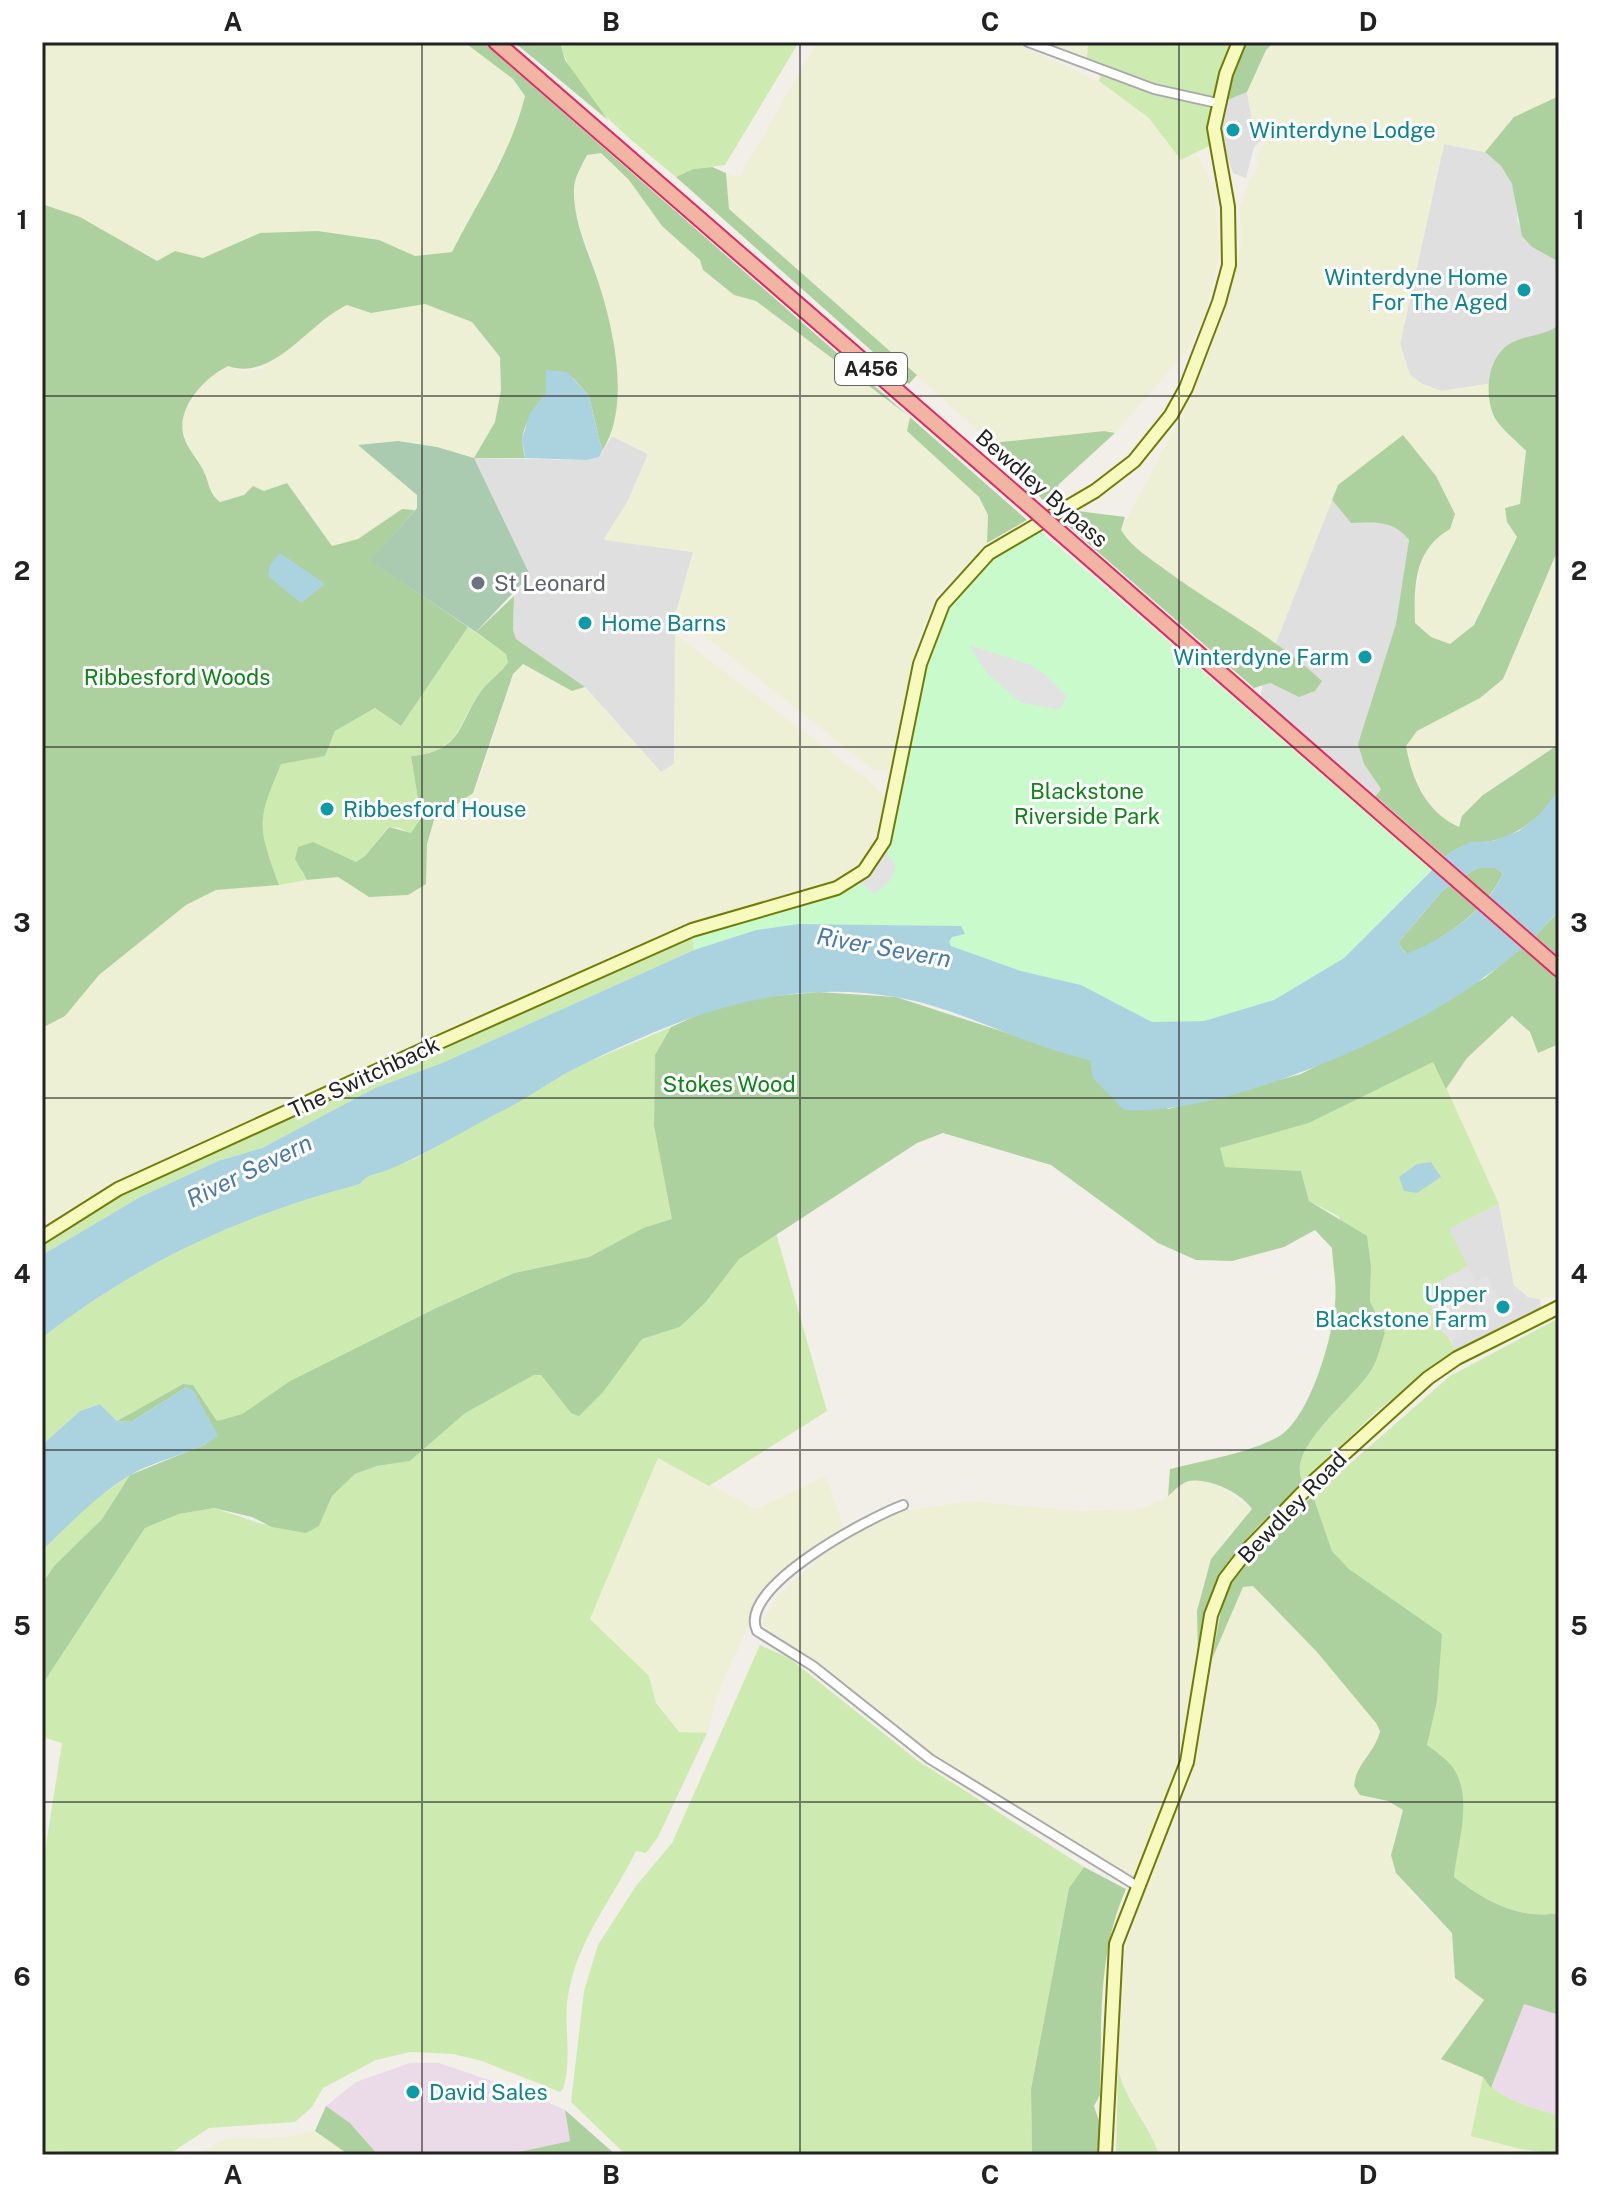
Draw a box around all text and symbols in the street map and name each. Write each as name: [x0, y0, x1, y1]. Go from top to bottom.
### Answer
text: A: [224, 6, 243, 37]
text: B: [602, 6, 620, 37]
text: C: [981, 6, 999, 37]
text: D: [1359, 6, 1377, 37]
place label: Winterdyne Lodge: [1249, 117, 1436, 143]
marker: Winterdyne Lodge: [1224, 121, 1242, 139]
text: 1: [16, 204, 28, 235]
text: 1: [1573, 204, 1585, 235]
place label: Winterdyne Home For The Aged: [1324, 264, 1508, 315]
marker: Winterdyne Home For The Aged: [1515, 281, 1533, 299]
road number: A456: [835, 353, 907, 385]
street label: Bewdley Bypass: [971, 424, 1113, 552]
text: 2: [14, 555, 30, 586]
text: 2: [1571, 555, 1587, 586]
place label: St Leonard: [494, 570, 606, 596]
marker: St Leonard: [469, 574, 487, 592]
place label: Home Barns: [601, 610, 726, 636]
marker: Home Barns: [576, 614, 594, 632]
place label: Winterdyne Farm: [1173, 644, 1349, 670]
marker: Winterdyne Farm: [1356, 648, 1374, 666]
park label: Ribbesford Woods: [84, 664, 270, 690]
park label: Blackstone Riverside Park: [1014, 778, 1160, 829]
place label: Ribbesford House: [343, 796, 526, 822]
marker: Ribbesford House: [318, 800, 336, 818]
text: 3: [13, 907, 31, 938]
text: 3: [1570, 907, 1588, 938]
water label: River Severn: [815, 921, 953, 973]
street label: The Switchback: [285, 1031, 443, 1123]
park label: Stokes Wood: [662, 1071, 796, 1097]
water label: River Severn: [182, 1128, 316, 1212]
text: 4: [13, 1258, 31, 1289]
text: 4: [1570, 1258, 1588, 1289]
place label: Upper Blackstone Farm: [1315, 1281, 1487, 1332]
marker: Upper Blackstone Farm: [1494, 1298, 1512, 1316]
street label: Bewdley Road: [1232, 1446, 1352, 1568]
text: 5: [13, 1610, 31, 1641]
text: 5: [1570, 1610, 1588, 1641]
text: 6: [13, 1961, 31, 1992]
text: 6: [1570, 1961, 1588, 1992]
place label: David Sales: [429, 2079, 548, 2105]
marker: David Sales: [404, 2083, 422, 2101]
text: A: [224, 2159, 243, 2190]
text: B: [602, 2159, 620, 2190]
text: C: [981, 2159, 999, 2190]
text: D: [1359, 2159, 1377, 2190]

